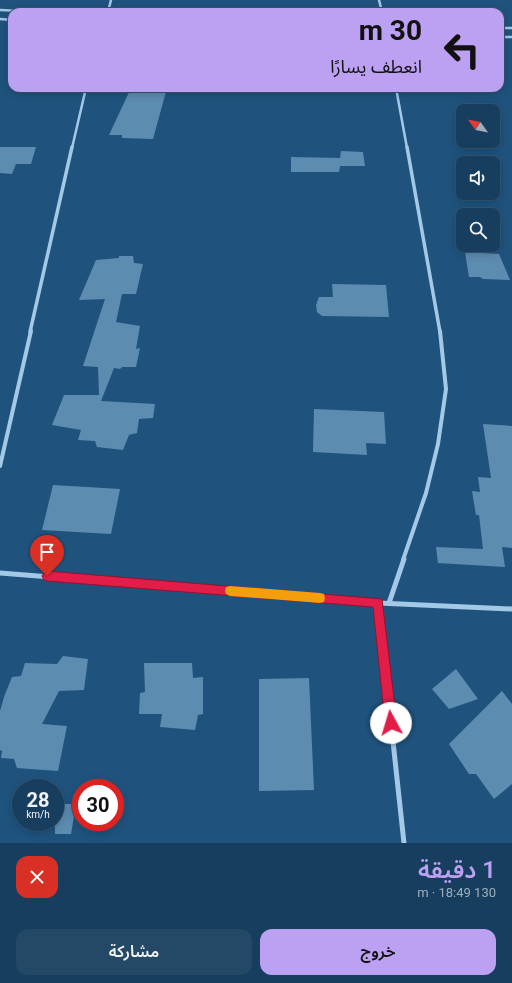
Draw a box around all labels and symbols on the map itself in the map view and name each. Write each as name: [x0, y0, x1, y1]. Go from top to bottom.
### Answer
north arrow: [456, 104, 500, 148]
pin: [30, 535, 64, 576]
position arrow: [370, 702, 412, 744]
speed limit sign: 30: [72, 779, 124, 831]

